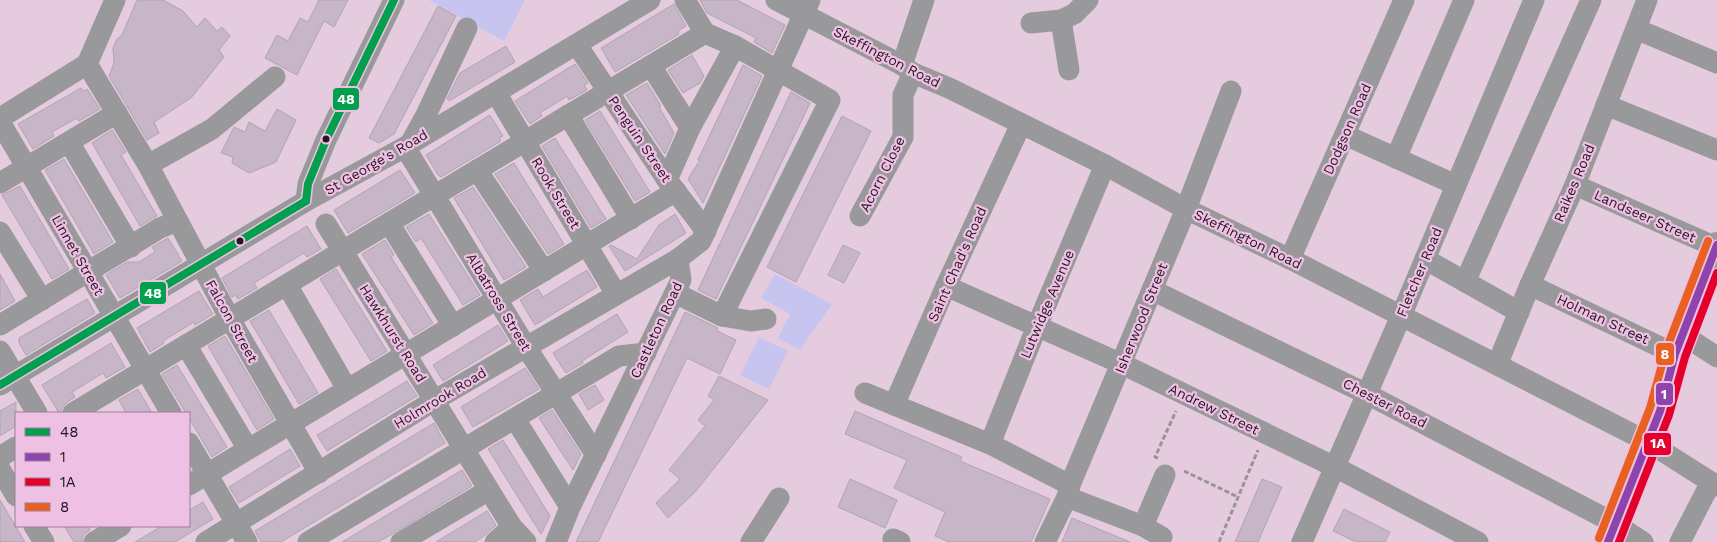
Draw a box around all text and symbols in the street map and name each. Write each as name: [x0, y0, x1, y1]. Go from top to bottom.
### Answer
street label: Skeffington Road: [831, 23, 943, 91]
street label: Dodgson Road: [1320, 81, 1374, 177]
line badge: 48: [332, 87, 360, 111]
text: 48: [337, 91, 355, 107]
street label: Penguin Street: [605, 93, 675, 185]
street label: St George's Road: [322, 126, 430, 198]
unlabelled marker: [321, 134, 331, 144]
street label: Acorn Close: [856, 134, 908, 214]
street label: Raikes Road: [1550, 142, 1598, 224]
street label: Rook Street: [528, 154, 584, 232]
street label: Landseer Street: [1592, 186, 1698, 246]
street label: Saint Chad's Road: [924, 204, 990, 324]
street label: Skeffington Road: [1192, 206, 1304, 272]
street label: Linnet Street: [49, 212, 108, 298]
street label: Fletcher Road: [1393, 225, 1445, 319]
unlabelled marker: [235, 236, 245, 246]
street label: Lutwidge Avenue: [1017, 247, 1077, 361]
street label: Albatross Street: [463, 250, 535, 354]
street label: Isherwood Street: [1112, 260, 1171, 376]
street label: Falcon Street: [203, 277, 261, 365]
street label: Castleton Road: [627, 279, 685, 381]
line badge: 48: [139, 281, 167, 305]
street label: Hawkhurst Road: [356, 281, 430, 385]
text: 48: [144, 285, 162, 301]
street label: Holman Street: [1554, 291, 1652, 347]
line badge: 8: [1655, 342, 1675, 366]
text: 8: [1661, 346, 1670, 362]
street label: Holmrook Road: [391, 364, 489, 432]
street label: Chester Road: [1340, 375, 1430, 431]
street label: Andrew Street: [1166, 380, 1262, 438]
line badge: 1: [1655, 382, 1674, 406]
text: 1: [1661, 386, 1667, 402]
legend: [15, 412, 190, 527]
text: 48: [60, 423, 78, 441]
line badge: 1A: [1643, 432, 1672, 456]
text: 1A: [1650, 435, 1666, 451]
text: 1: [60, 448, 66, 466]
text: 1A: [60, 473, 76, 491]
text: 8: [60, 498, 69, 516]

